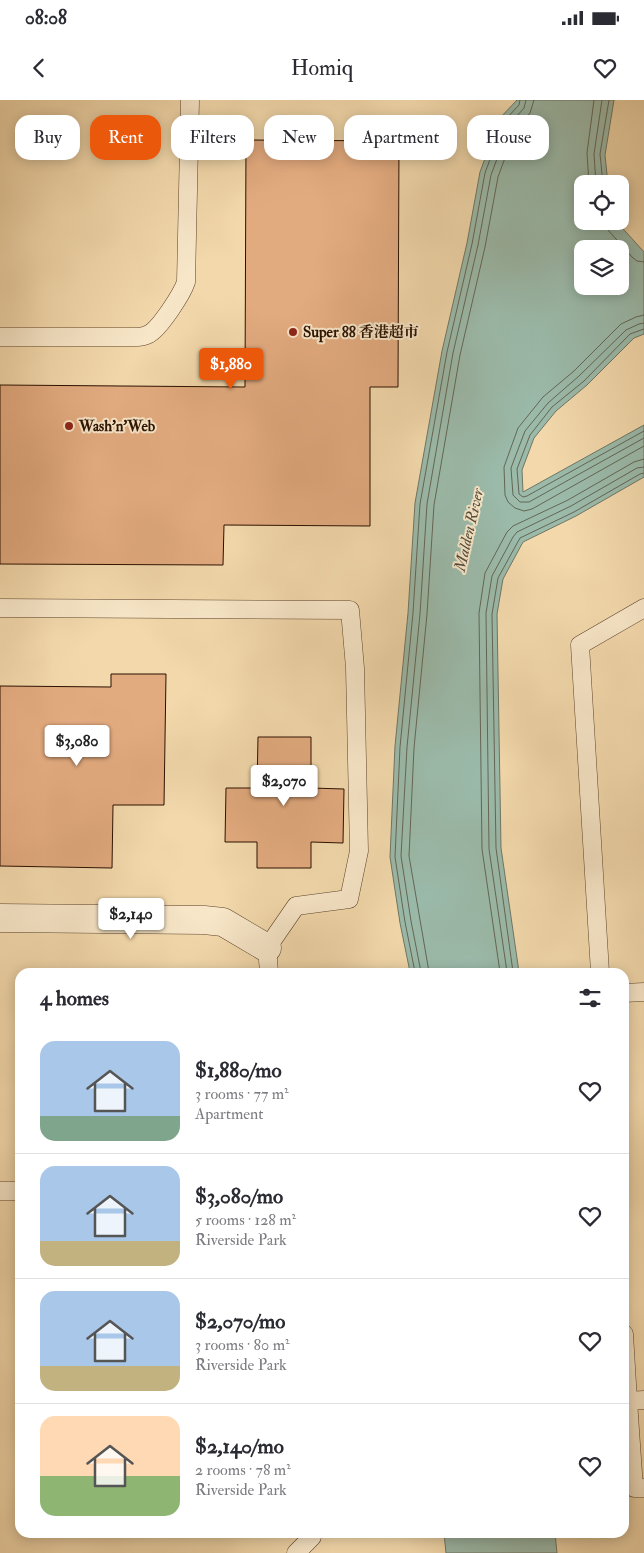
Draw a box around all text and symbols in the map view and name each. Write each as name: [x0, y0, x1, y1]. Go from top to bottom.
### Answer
text: 08:08: [25, 6, 67, 30]
icon: back: [25, 54, 53, 82]
text: Homiq: [291, 54, 353, 82]
icon: heart: [591, 54, 619, 82]
chip: Buy: [15, 115, 80, 160]
chip: Rent: [90, 115, 161, 160]
chip: Filters: [171, 115, 254, 160]
chip: New: [264, 115, 334, 160]
chip: Apartment: [344, 115, 457, 160]
chip: House: [467, 115, 549, 160]
map controls: [574, 175, 629, 295]
button: locate: [574, 175, 629, 230]
button: layers: [574, 240, 629, 295]
place label: Super 88 香港超市: [303, 323, 419, 343]
marker: Super 88 香港超市: [287, 326, 299, 338]
pin: $1,880: [190, 348, 272, 390]
text: $1,880: [210, 354, 252, 374]
place label: Wash'n'Web: [78, 417, 156, 436]
marker: Wash'n'Web: [63, 420, 75, 432]
water label: Malden River: [450, 486, 488, 574]
pin: $3,080: [36, 724, 118, 767]
text: $3,080: [56, 731, 98, 751]
pin: $2,070: [243, 764, 325, 807]
text: $2,070: [262, 771, 306, 791]
pin: $2,140: [90, 898, 172, 940]
text: $2,140: [109, 904, 153, 924]
icon: filters: [576, 984, 604, 1012]
text: 4 homes: [40, 985, 109, 1012]
text: $1,880/mo: [195, 1057, 282, 1084]
icon: home: [80, 1061, 140, 1121]
icon: heart: [576, 1077, 604, 1105]
text: 3 rooms · 77 m²: [195, 1084, 289, 1104]
text: Apartment: [195, 1104, 263, 1124]
text: $3,080/mo: [195, 1183, 283, 1210]
icon: home: [80, 1186, 140, 1246]
icon: heart: [576, 1202, 604, 1230]
text: 5 rooms · 128 m²: [195, 1210, 296, 1230]
text: Riverside Park: [195, 1230, 287, 1250]
text: $2,070/mo: [195, 1308, 285, 1335]
icon: home: [80, 1311, 140, 1371]
icon: heart: [576, 1327, 604, 1355]
text: 3 rooms · 80 m²: [195, 1335, 290, 1355]
text: Riverside Park: [195, 1355, 287, 1375]
text: $2,140/mo: [195, 1433, 284, 1460]
icon: home: [80, 1436, 140, 1496]
icon: heart: [576, 1452, 604, 1480]
text: 2 rooms · 78 m²: [195, 1460, 291, 1480]
text: Riverside Park: [195, 1480, 287, 1500]

